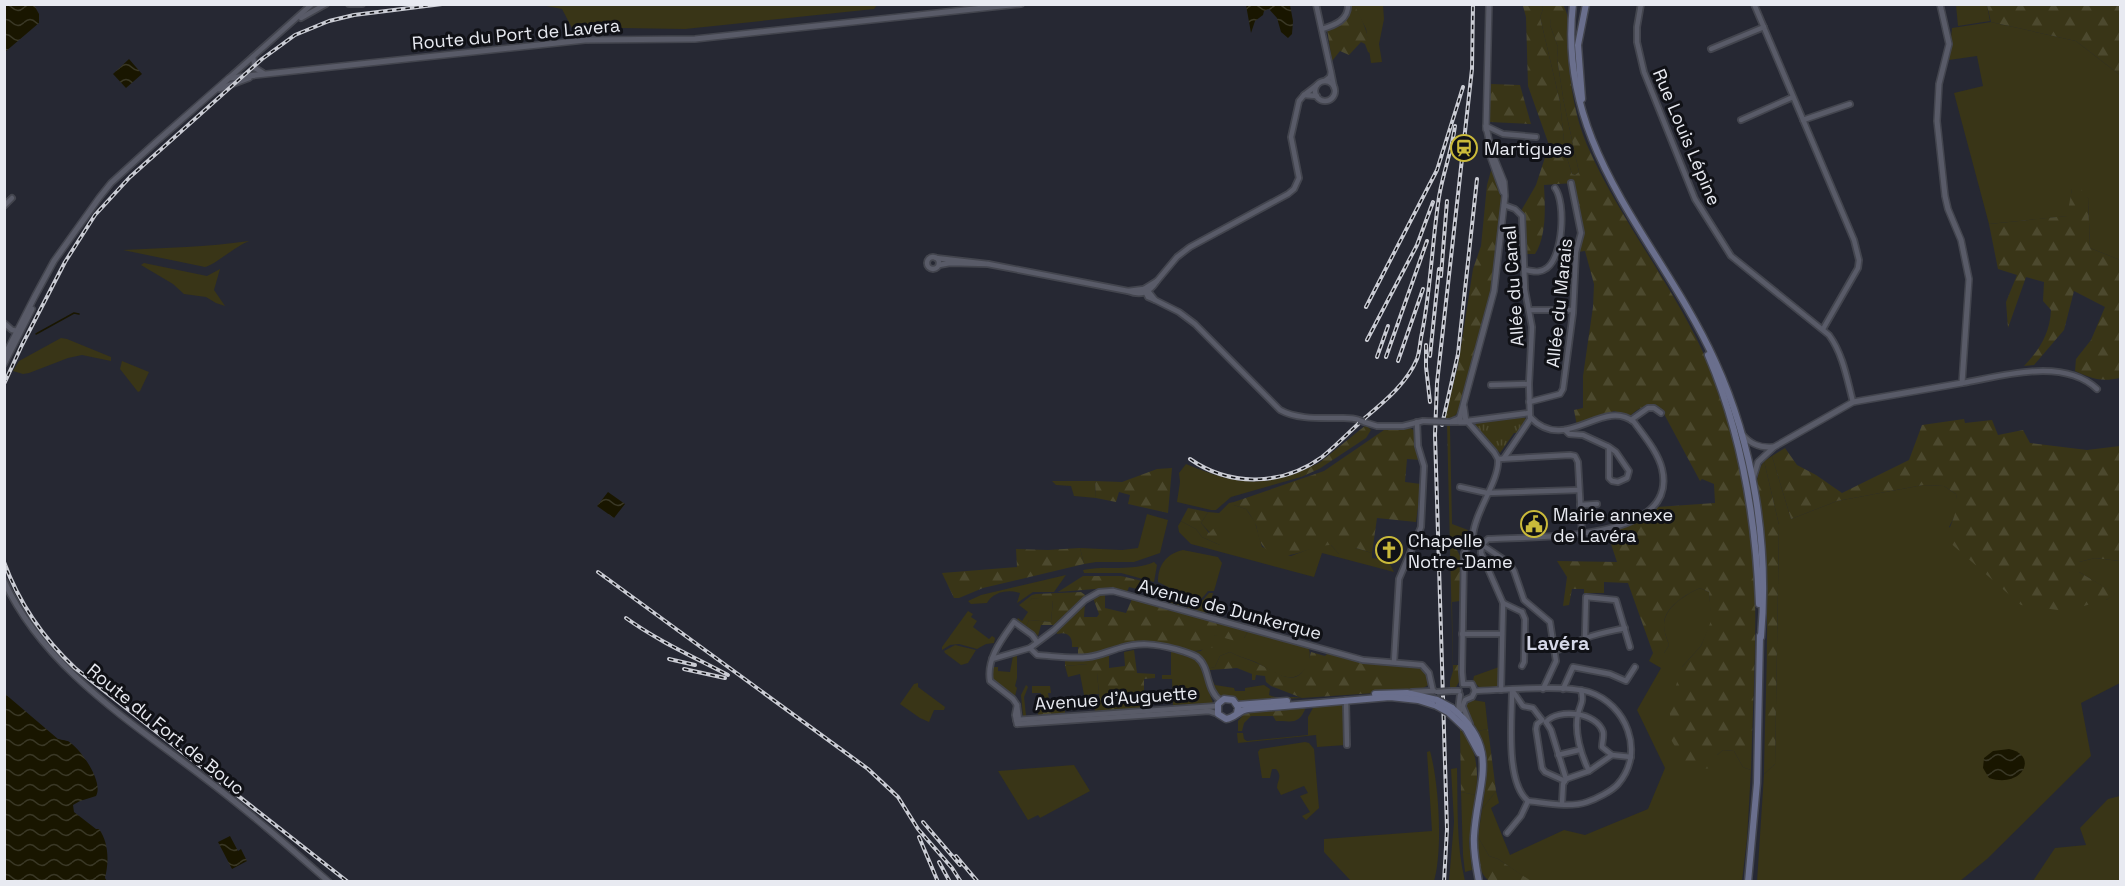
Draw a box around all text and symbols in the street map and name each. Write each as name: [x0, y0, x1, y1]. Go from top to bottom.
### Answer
street label: Route du Port de Lavera: [411, 13, 621, 55]
street label: Rue Louis Lépine: [1648, 65, 1726, 209]
station icon: Martigues: [1449, 133, 1479, 163]
place label: Martigues: [1484, 137, 1572, 160]
street label: Allée du Canal: [1497, 225, 1529, 347]
street label: Allée du Marais: [1541, 237, 1577, 369]
place label: Mairie annexe de Lavéra: [1553, 503, 1673, 547]
public building icon: Mairie annexe de Lavéra: [1519, 509, 1549, 539]
place label: Chapelle Notre-Dame: [1408, 529, 1513, 573]
church icon: Chapelle Notre-Dame: [1374, 535, 1404, 565]
street label: Avenue de Dunkerque: [1136, 573, 1324, 645]
district label: Lavéra: [1526, 630, 1590, 656]
street label: Route du Fort de Bouc: [83, 658, 249, 800]
street label: Avenue d'Auguette: [1034, 681, 1198, 715]

